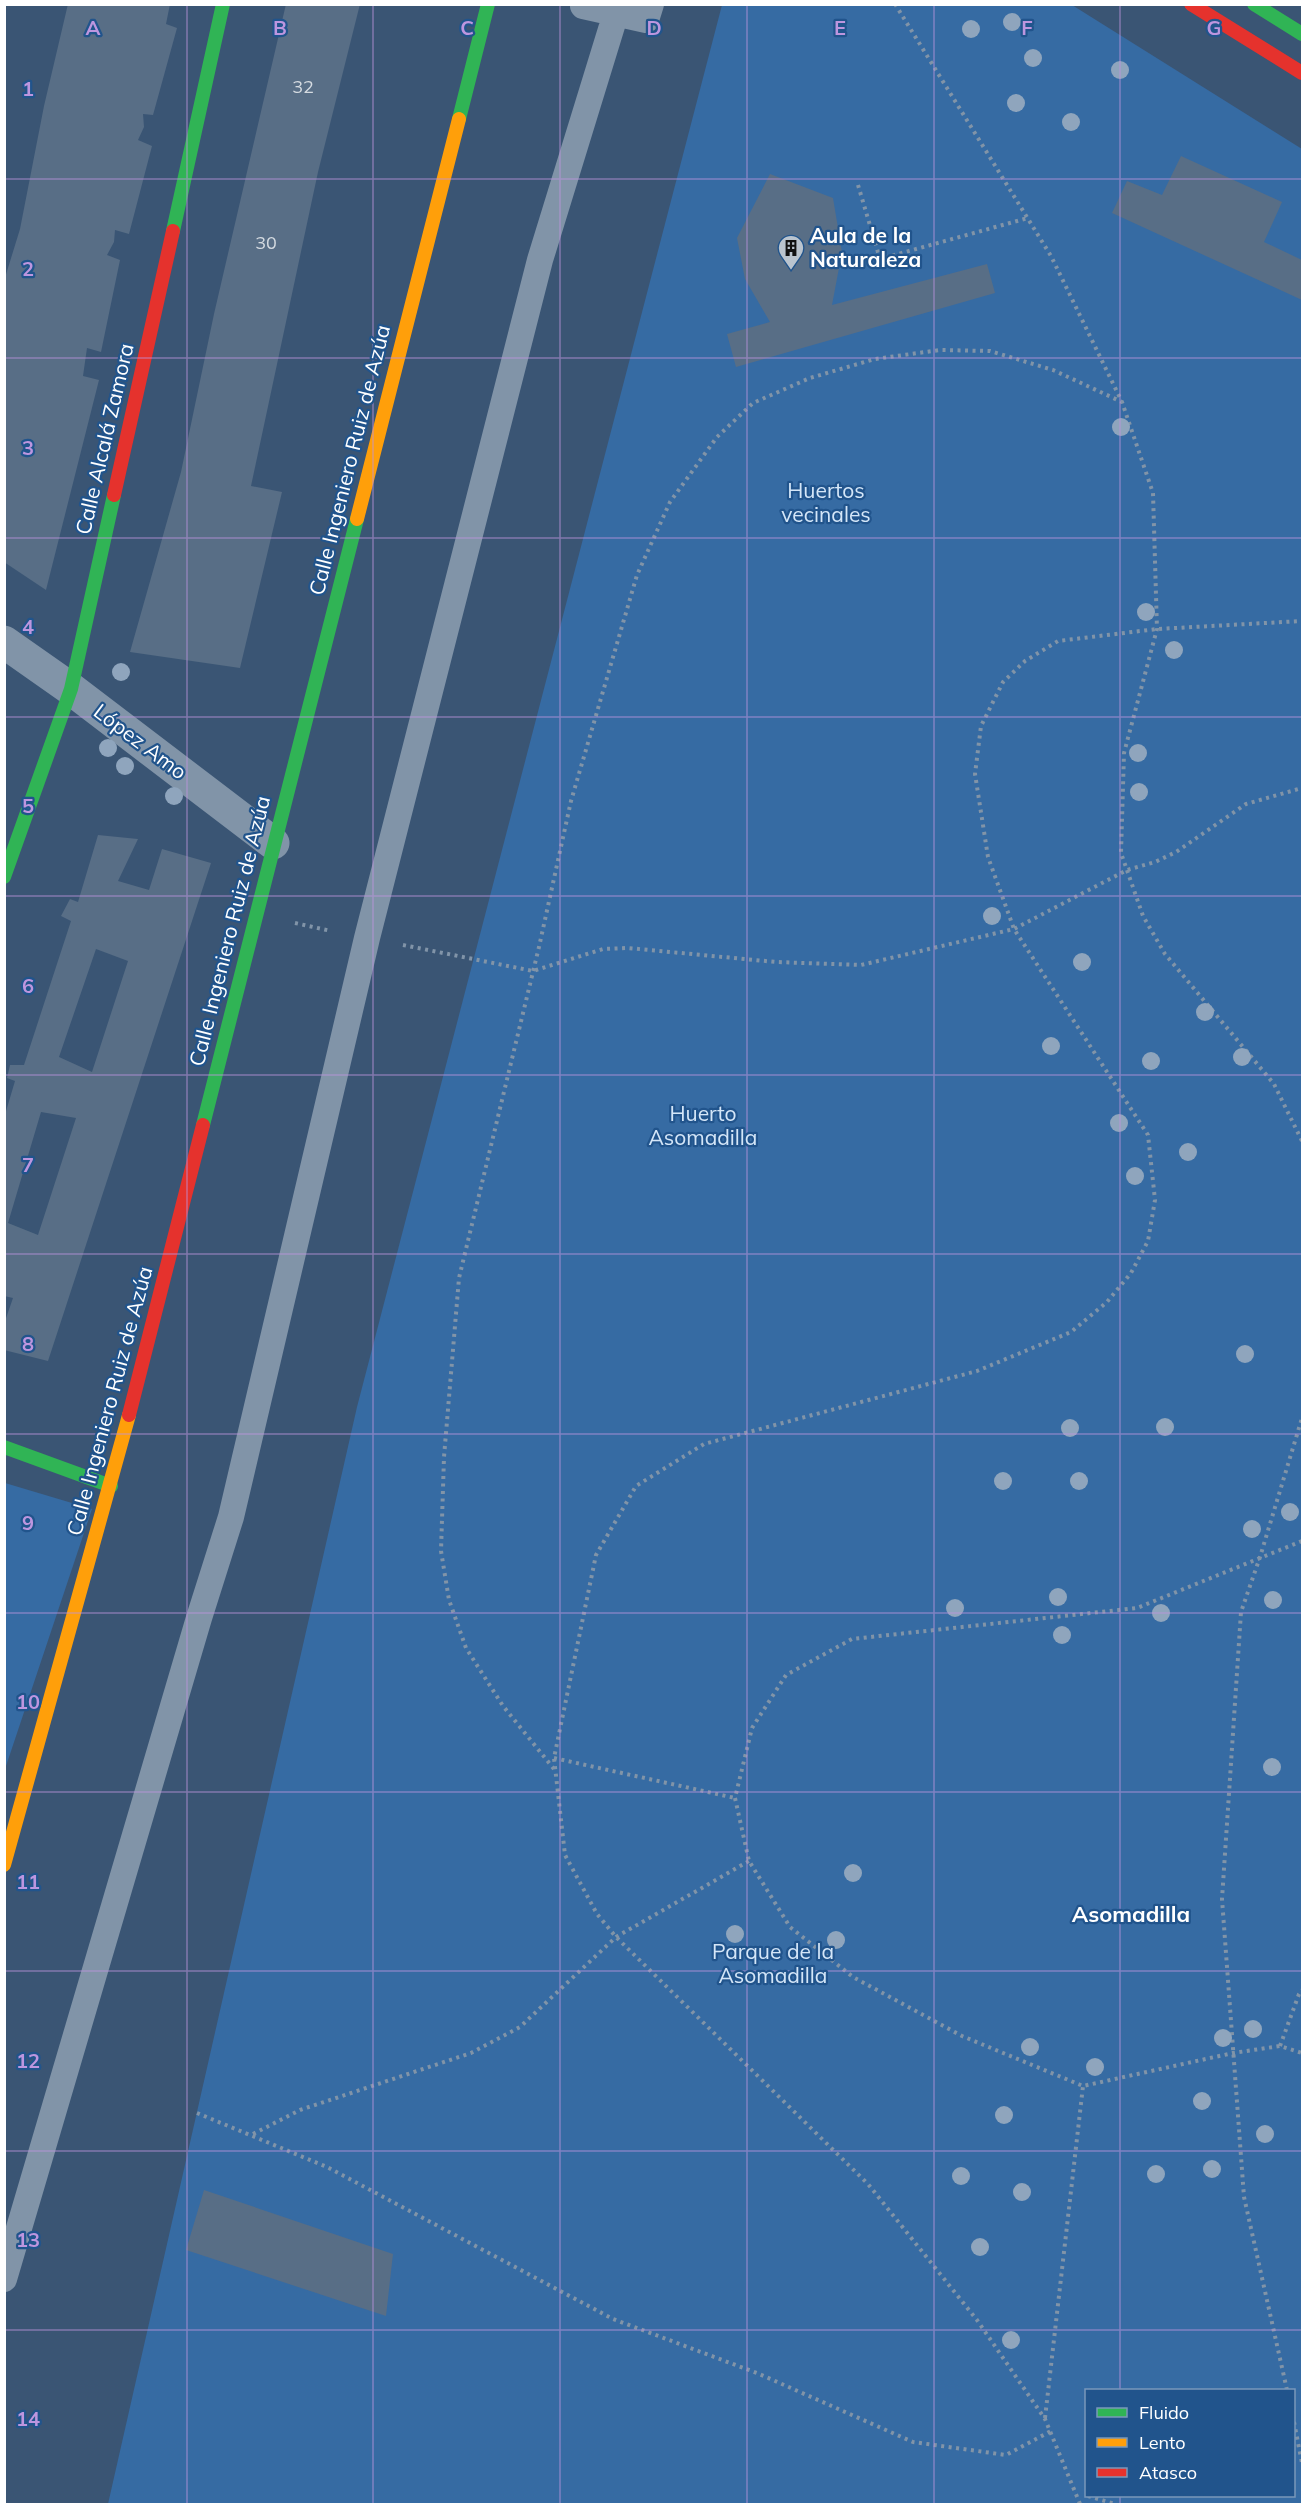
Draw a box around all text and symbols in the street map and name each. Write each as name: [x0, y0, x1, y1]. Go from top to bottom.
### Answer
text: A: [86, 15, 101, 40]
text: B: [273, 15, 287, 40]
text: C: [460, 15, 474, 40]
text: D: [646, 15, 662, 40]
text: E: [834, 15, 846, 40]
text: F: [1021, 15, 1033, 40]
text: G: [1207, 15, 1221, 40]
house number: 32: [292, 75, 314, 98]
text: 1: [22, 76, 34, 101]
place label: Aula de la Naturaleza: [810, 222, 921, 272]
house number: 30: [255, 231, 277, 254]
building icon: Aula de la Naturaleza: [776, 233, 806, 271]
text: 2: [22, 256, 34, 281]
street label: Calle Ingeniero Ruiz de Azúa: [303, 322, 395, 598]
street label: Calle Alcalá Zamora: [69, 341, 139, 537]
text: 3: [22, 435, 34, 460]
park label: Huertos vecinales: [781, 477, 871, 527]
text: 4: [22, 614, 34, 639]
street label: López Amo: [89, 698, 192, 785]
text: 5: [22, 793, 34, 818]
street label: Calle Ingeniero Ruiz de Azúa: [183, 793, 275, 1069]
text: 6: [22, 973, 34, 998]
park label: Huerto Asomadilla: [649, 1100, 757, 1150]
text: 7: [22, 1152, 34, 1177]
street label: Calle Ingeniero Ruiz de Azúa: [61, 1263, 158, 1538]
text: 8: [22, 1331, 34, 1356]
text: 9: [22, 1510, 34, 1535]
text: 10: [16, 1689, 40, 1714]
text: 11: [16, 1869, 40, 1894]
district label: Asomadilla: [1072, 1900, 1190, 1928]
park label: Parque de la Asomadilla: [712, 1938, 834, 1988]
text: 12: [16, 2048, 40, 2073]
text: 13: [16, 2227, 40, 2252]
legend: [1085, 2389, 1295, 2497]
text: Fluido: [1139, 2401, 1189, 2424]
text: 14: [16, 2406, 40, 2431]
text: Lento: [1139, 2431, 1186, 2454]
text: Atasco: [1139, 2461, 1197, 2484]

